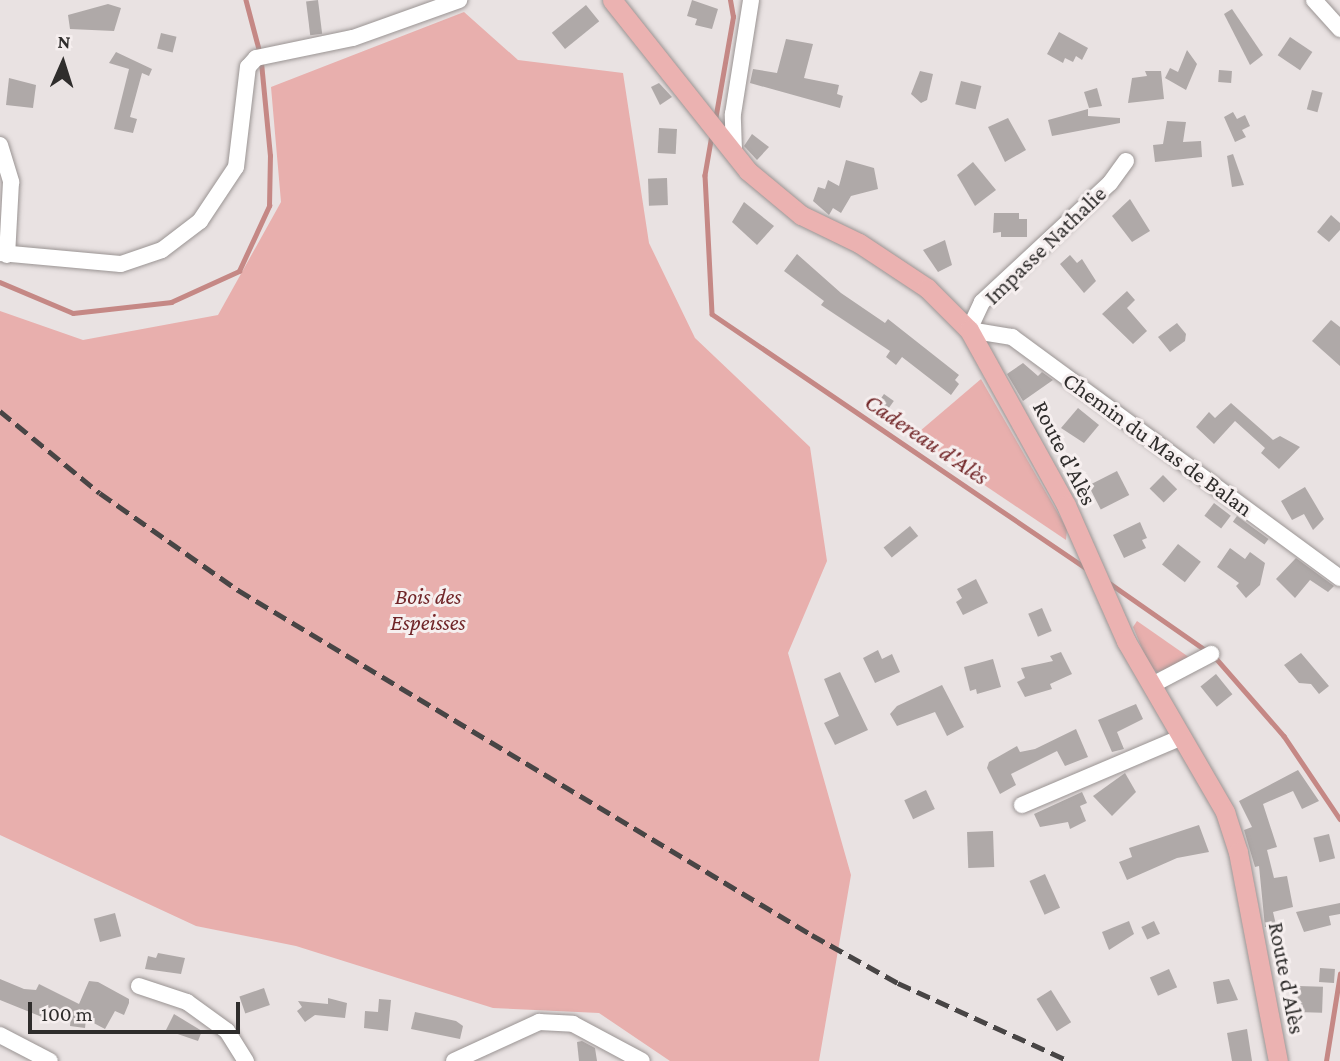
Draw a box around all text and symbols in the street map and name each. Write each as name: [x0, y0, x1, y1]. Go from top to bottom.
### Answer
north arrow: [28, 28, 98, 98]
text: N: [57, 31, 71, 52]
street label: Impasse Nathalie: [978, 180, 1112, 310]
street label: Chemin du Mas de Balan: [1058, 366, 1258, 522]
water label: Cadereau d'Alès: [860, 387, 994, 491]
street label: Route d'Alès: [1027, 396, 1103, 510]
park label: Bois des Espeisses: [390, 582, 466, 636]
street label: Route d'Alès: [1263, 920, 1311, 1036]
scale bar: [32, 988, 243, 1032]
text: 100 m: [41, 1002, 93, 1026]

